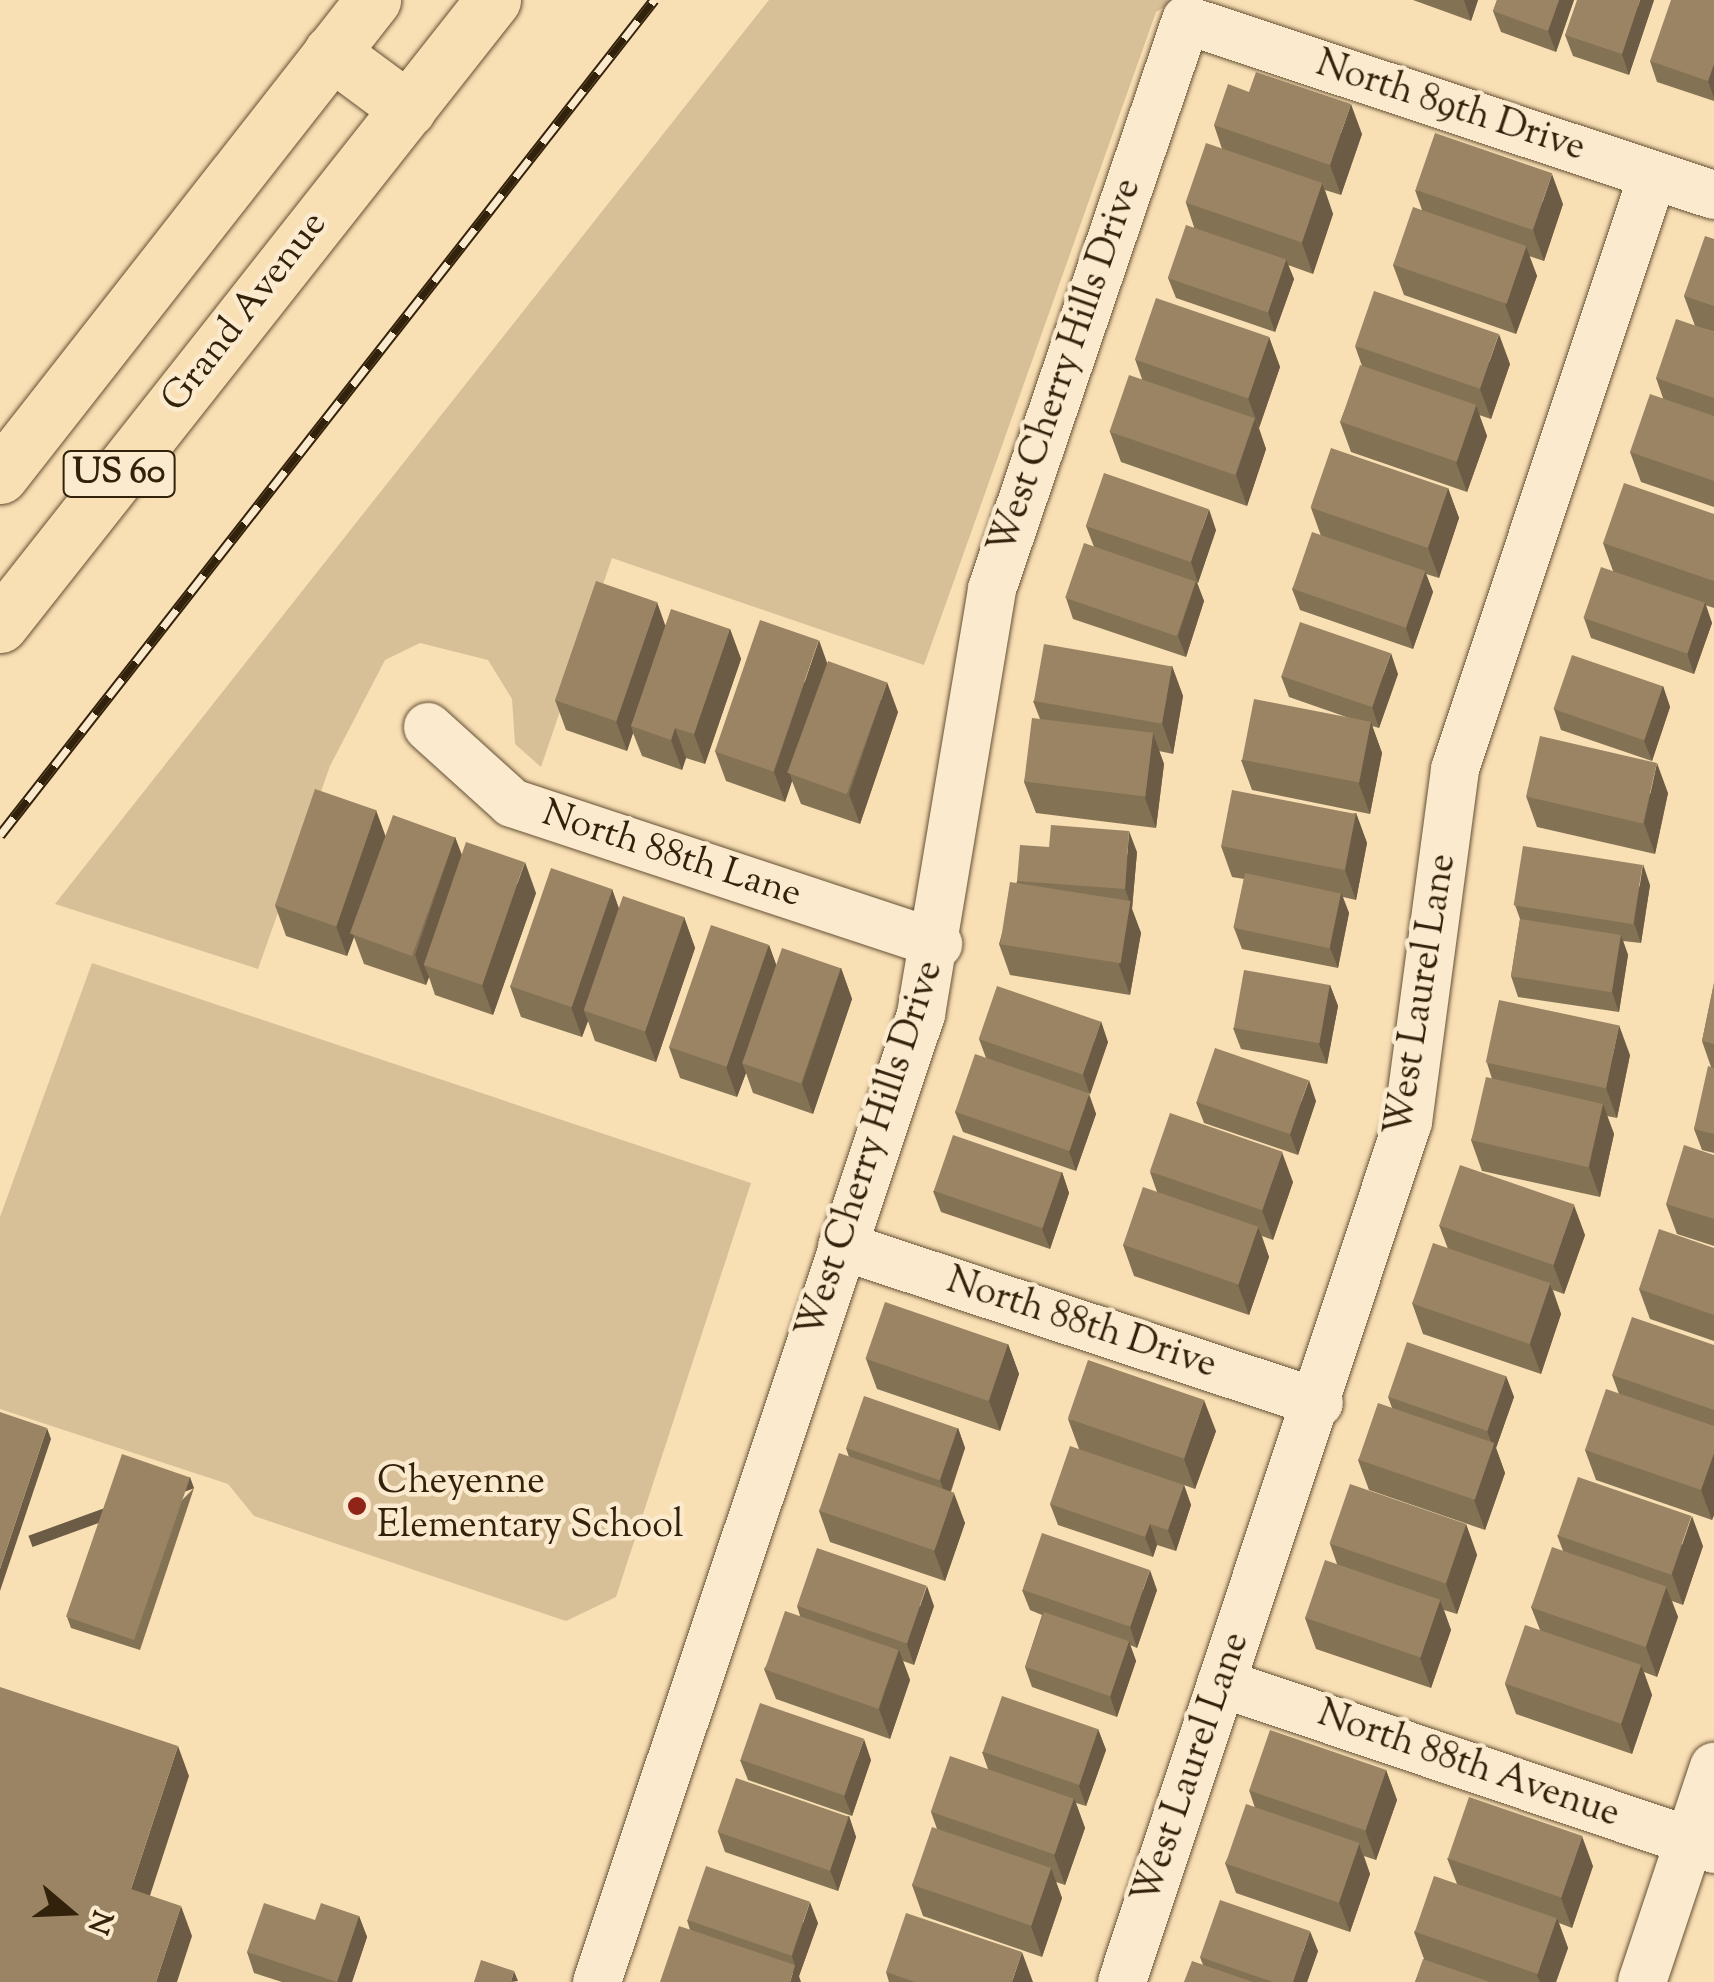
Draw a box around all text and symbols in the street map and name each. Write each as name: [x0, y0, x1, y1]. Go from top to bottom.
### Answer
street label: North 89th Drive: [1310, 43, 1590, 173]
street label: West Cherry Hills Drive: [981, 173, 1153, 561]
street label: Grand Avenue: [154, 204, 338, 422]
road number: US 60: [62, 444, 176, 504]
street label: North 88th Lane: [536, 793, 806, 919]
street label: West Laurel Lane: [1378, 851, 1468, 1139]
street label: West Cherry Hills Drive: [789, 955, 955, 1345]
street label: North 88th Drive: [940, 1260, 1222, 1390]
place label: Cheyenne Elementary School: [377, 1461, 684, 1550]
marker: Cheyenne Elementary School: [346, 1495, 368, 1517]
street label: West Laurel Lane: [1125, 1627, 1261, 1911]
street label: North 88th Avenue: [1311, 1693, 1625, 1839]
north arrow: [20, 1862, 120, 1962]
text: N: [76, 1905, 121, 1939]

